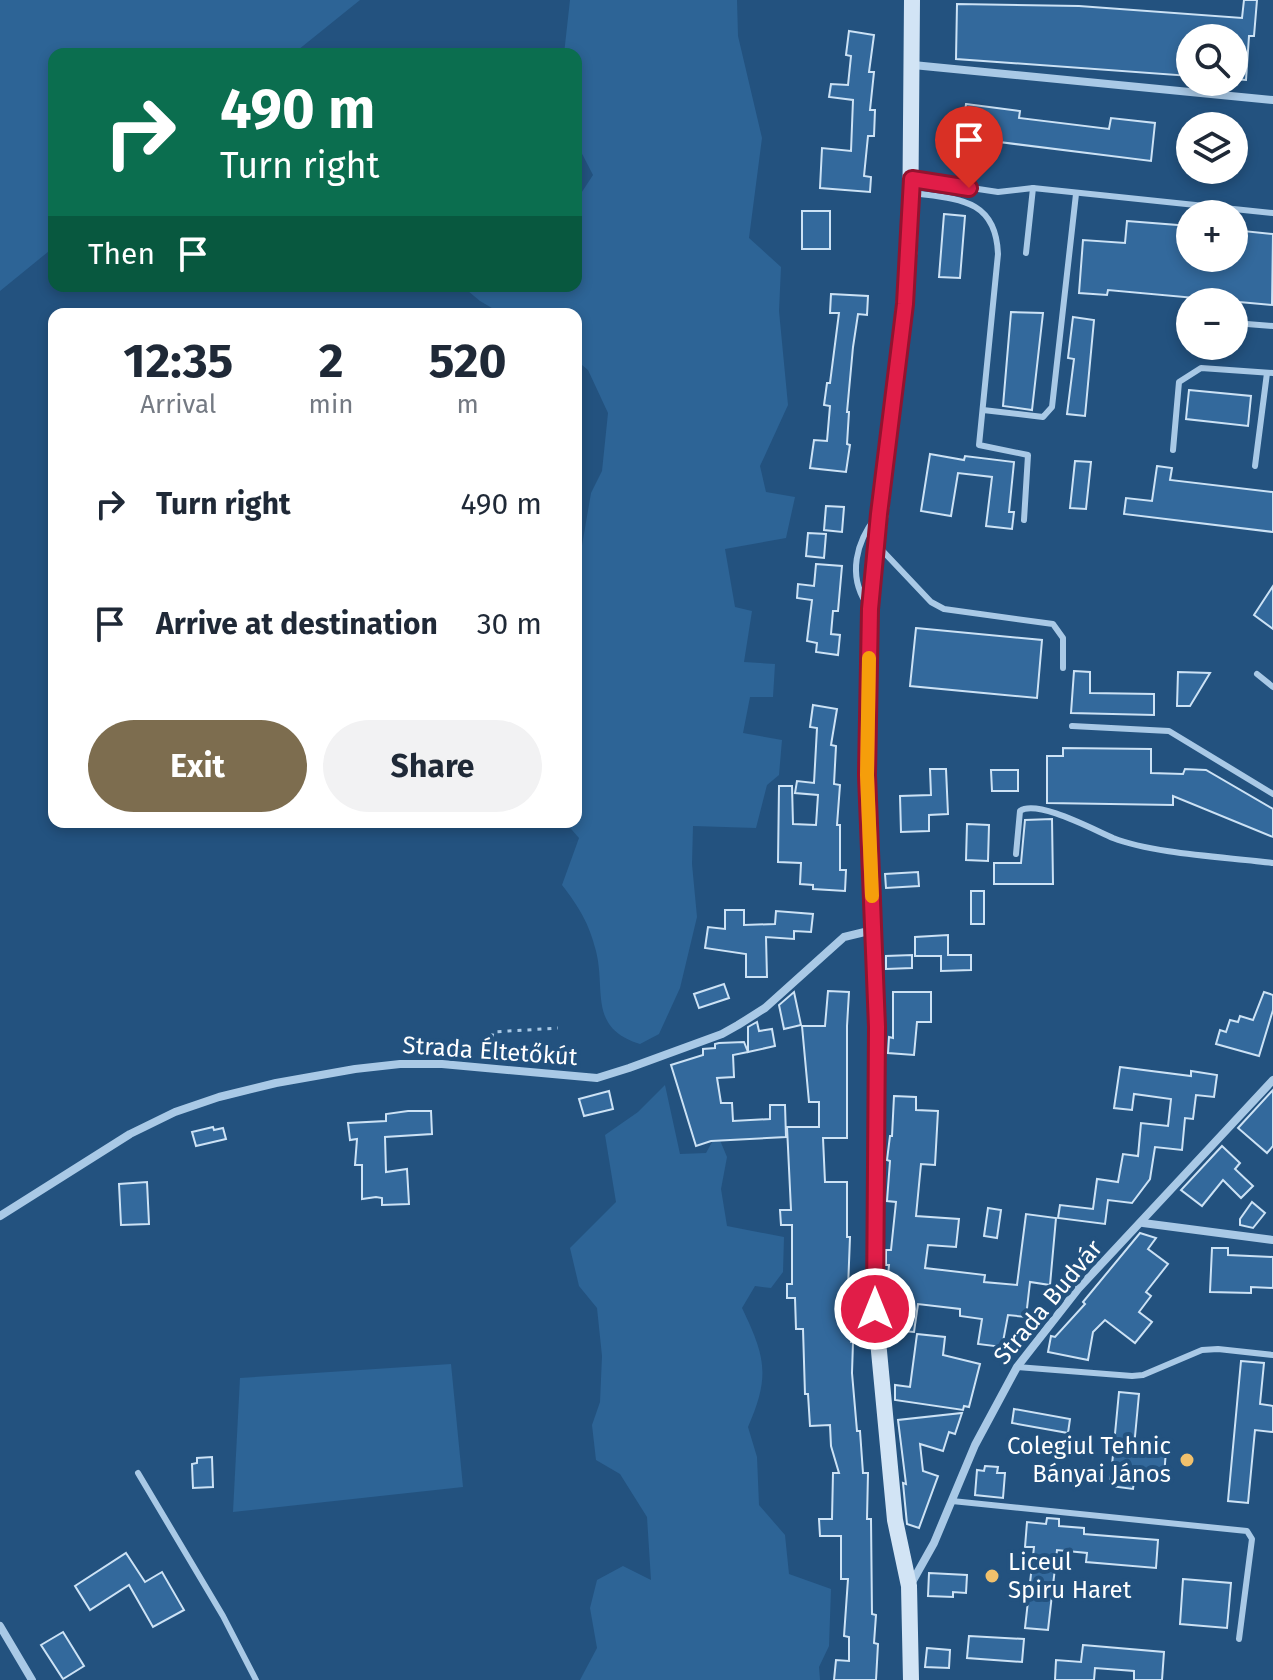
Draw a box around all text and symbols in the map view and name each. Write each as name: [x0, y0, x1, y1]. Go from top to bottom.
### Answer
map controls: [1176, 24, 1248, 360]
button: search: [1176, 24, 1248, 96]
text: 490 m: [220, 76, 375, 143]
icon: right: [88, 80, 192, 184]
pin: [935, 106, 1003, 188]
button: layers: [1176, 112, 1248, 184]
icon: arrive: [947, 118, 991, 162]
text: Turn right: [220, 144, 380, 188]
button: +: [1176, 200, 1248, 272]
icon: arrive: [171, 232, 215, 276]
text: Then: [88, 236, 155, 272]
button: −: [1176, 288, 1248, 360]
text: 12:35: [123, 332, 233, 390]
text: 2: [319, 332, 343, 390]
text: 520: [429, 332, 507, 390]
text: Arrival: [140, 389, 216, 420]
text: min: [309, 389, 353, 420]
text: m: [457, 389, 479, 420]
icon: right: [88, 482, 132, 526]
text: Turn right: [156, 486, 291, 522]
text: 490 m: [460, 486, 542, 522]
icon: arrive: [88, 602, 132, 646]
text: Arrive at destination: [156, 606, 438, 642]
text: 30 m: [477, 606, 542, 642]
button: Exit: [88, 720, 307, 812]
button: Share: [323, 720, 542, 812]
street label: Strada Éltetőkút: [402, 1030, 579, 1071]
street label: Strada Budvár: [988, 1234, 1109, 1370]
position arrow: [833, 1267, 917, 1351]
place label: Colegiul Tehnic Bányai János: [1007, 1432, 1171, 1488]
marker: Colegiul Tehnic Bányai János: [1178, 1451, 1196, 1469]
place label: Liceul Spiru Haret: [1008, 1548, 1132, 1604]
marker: Liceul Spiru Haret: [983, 1567, 1001, 1585]

